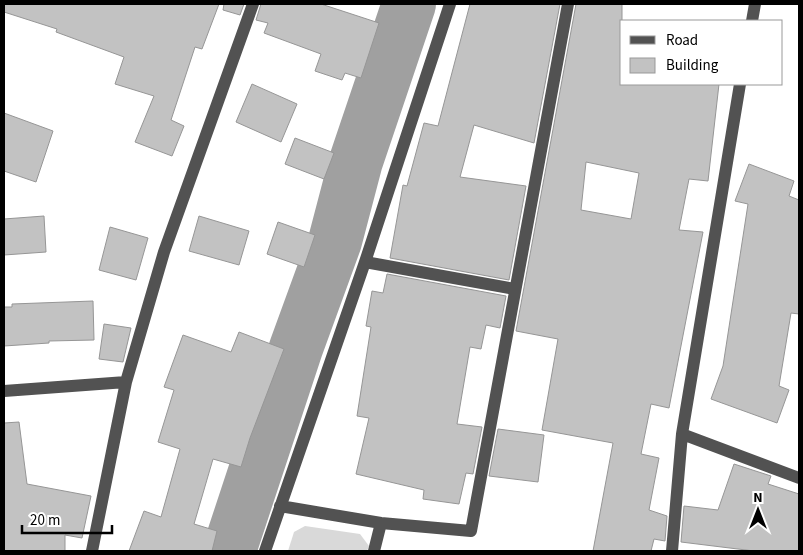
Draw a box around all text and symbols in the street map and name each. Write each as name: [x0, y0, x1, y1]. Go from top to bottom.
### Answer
legend: [620, 20, 783, 85]
text: Road: [666, 30, 698, 51]
text: Building: [666, 55, 719, 76]
north arrow: [733, 485, 783, 535]
text: N: [753, 488, 763, 508]
scale bar: [22, 502, 112, 534]
text: 20 m: [30, 510, 60, 531]

